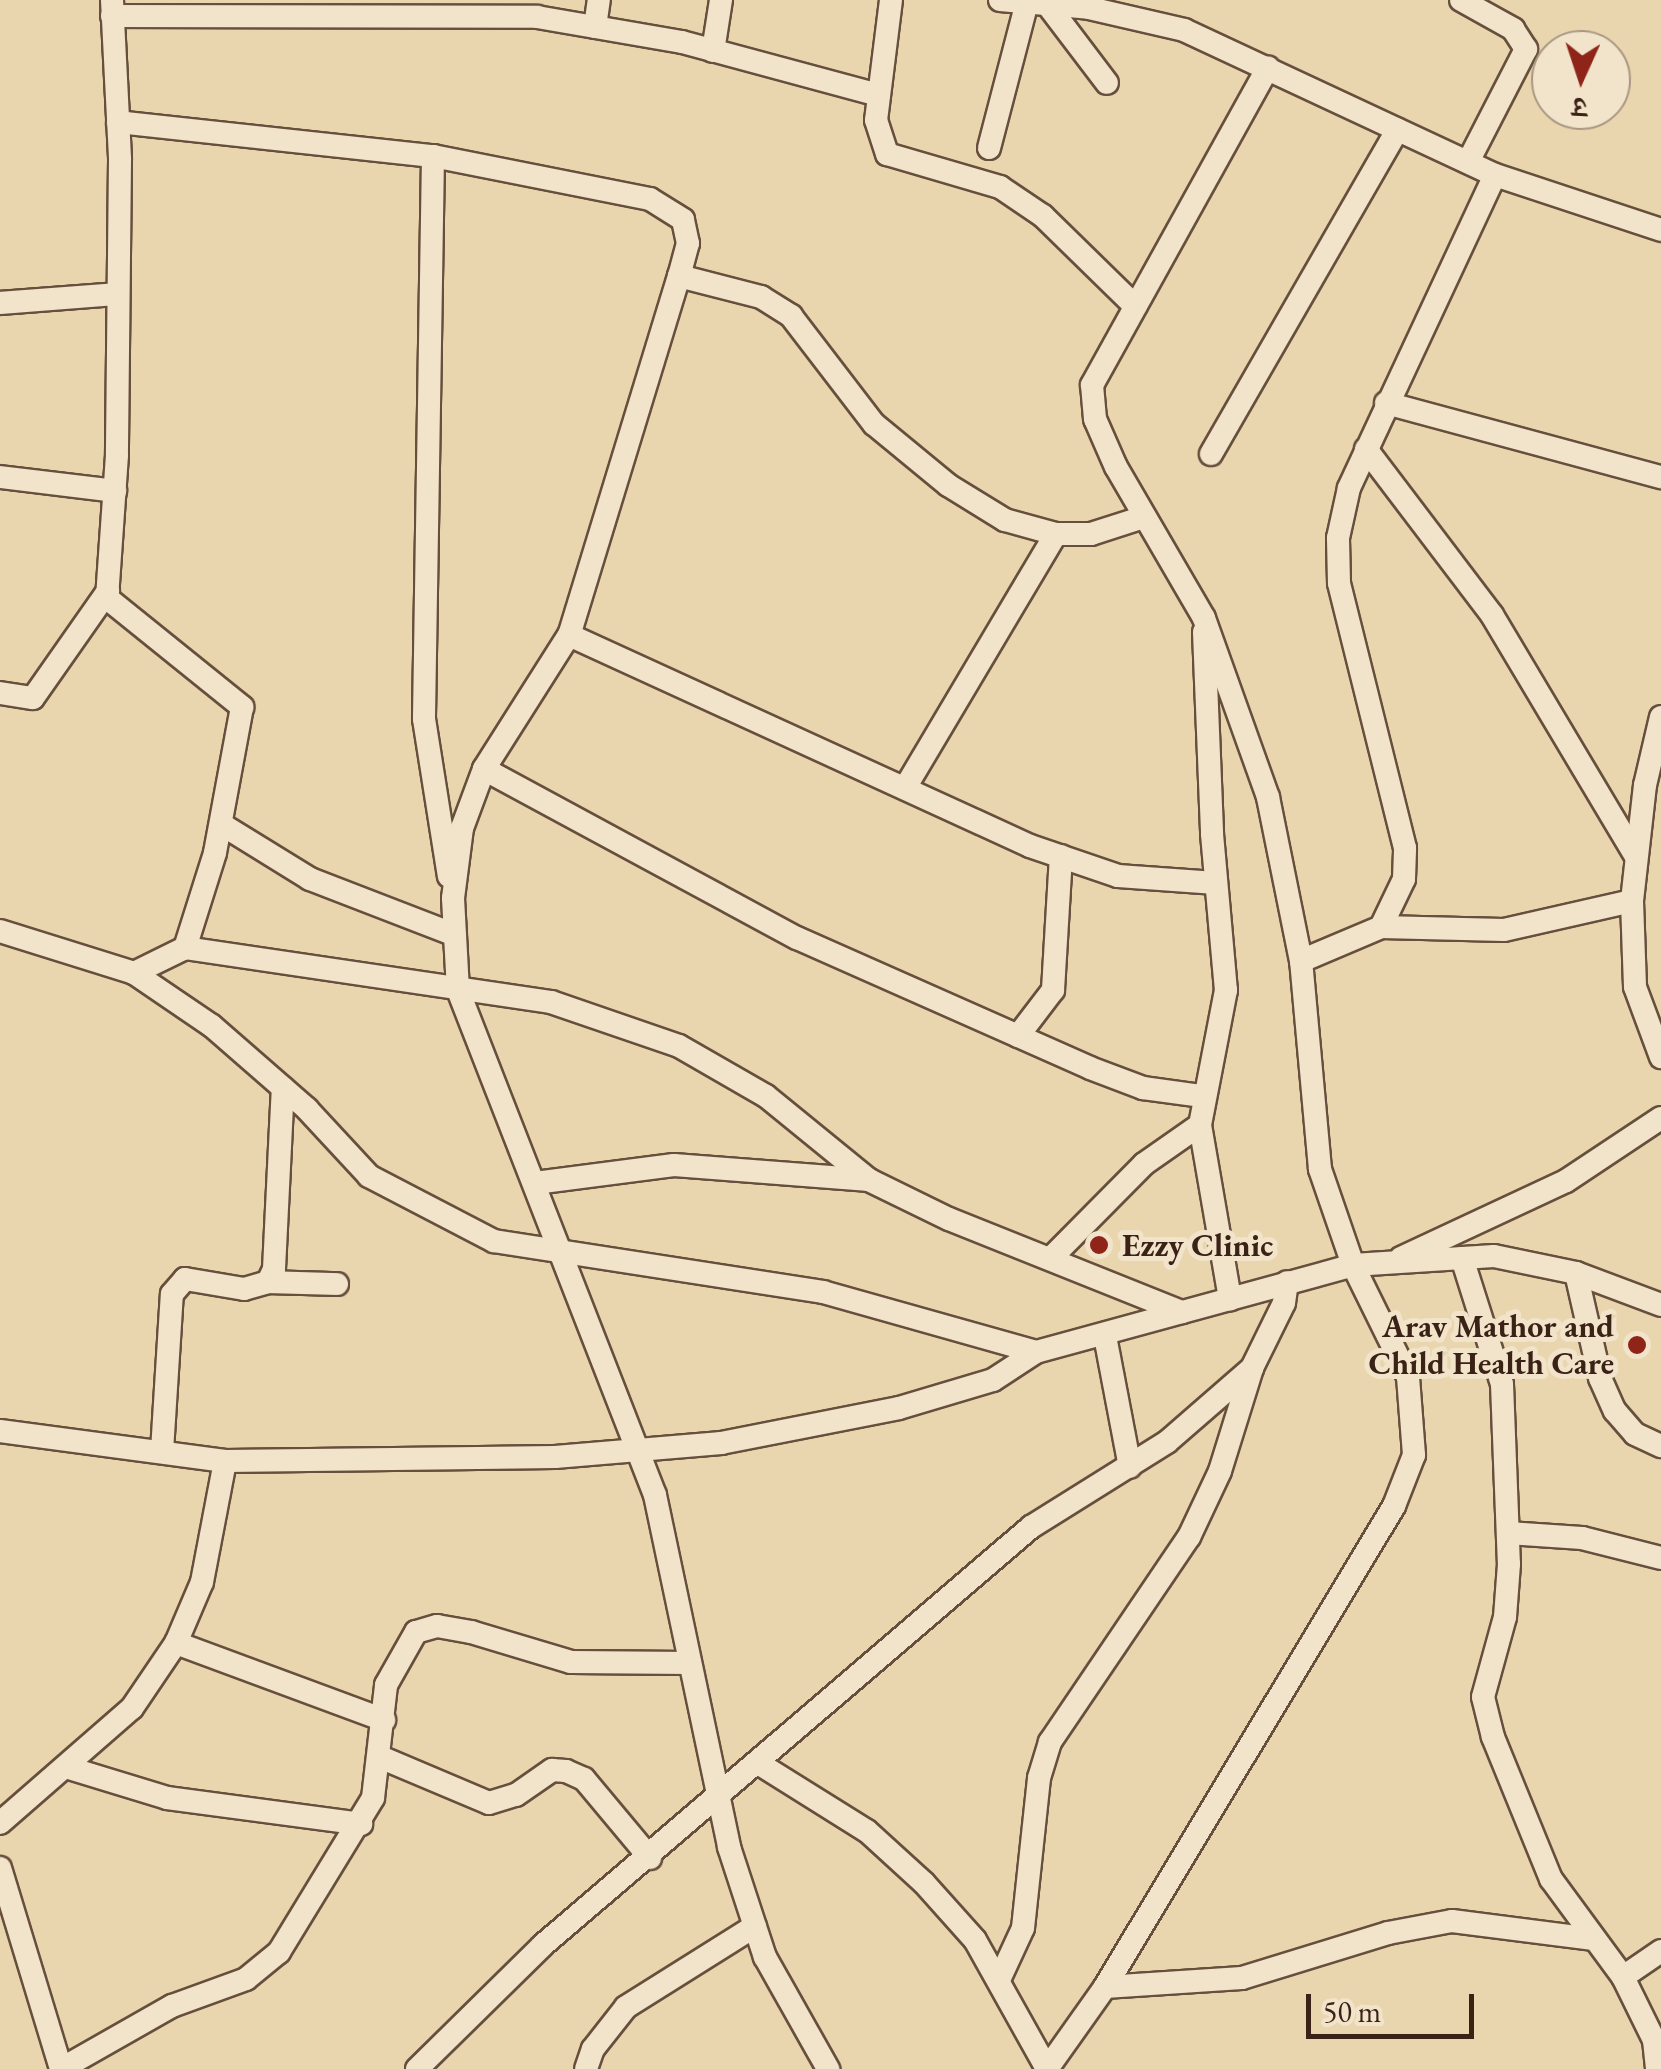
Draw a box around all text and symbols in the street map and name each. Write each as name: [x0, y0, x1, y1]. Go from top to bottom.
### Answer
north arrow: [1531, 30, 1631, 130]
text: उ: [1571, 90, 1588, 126]
place label: Ezzy Clinic: [1122, 1226, 1273, 1264]
marker: Ezzy Clinic: [1086, 1232, 1112, 1258]
place label: Arav Mathor and Child Health Care: [1369, 1308, 1614, 1383]
marker: Arav Mathor and Child Health Care: [1624, 1332, 1650, 1358]
scale bar: [1311, 1974, 1478, 2036]
text: 50 m: [1323, 1992, 1381, 2031]

